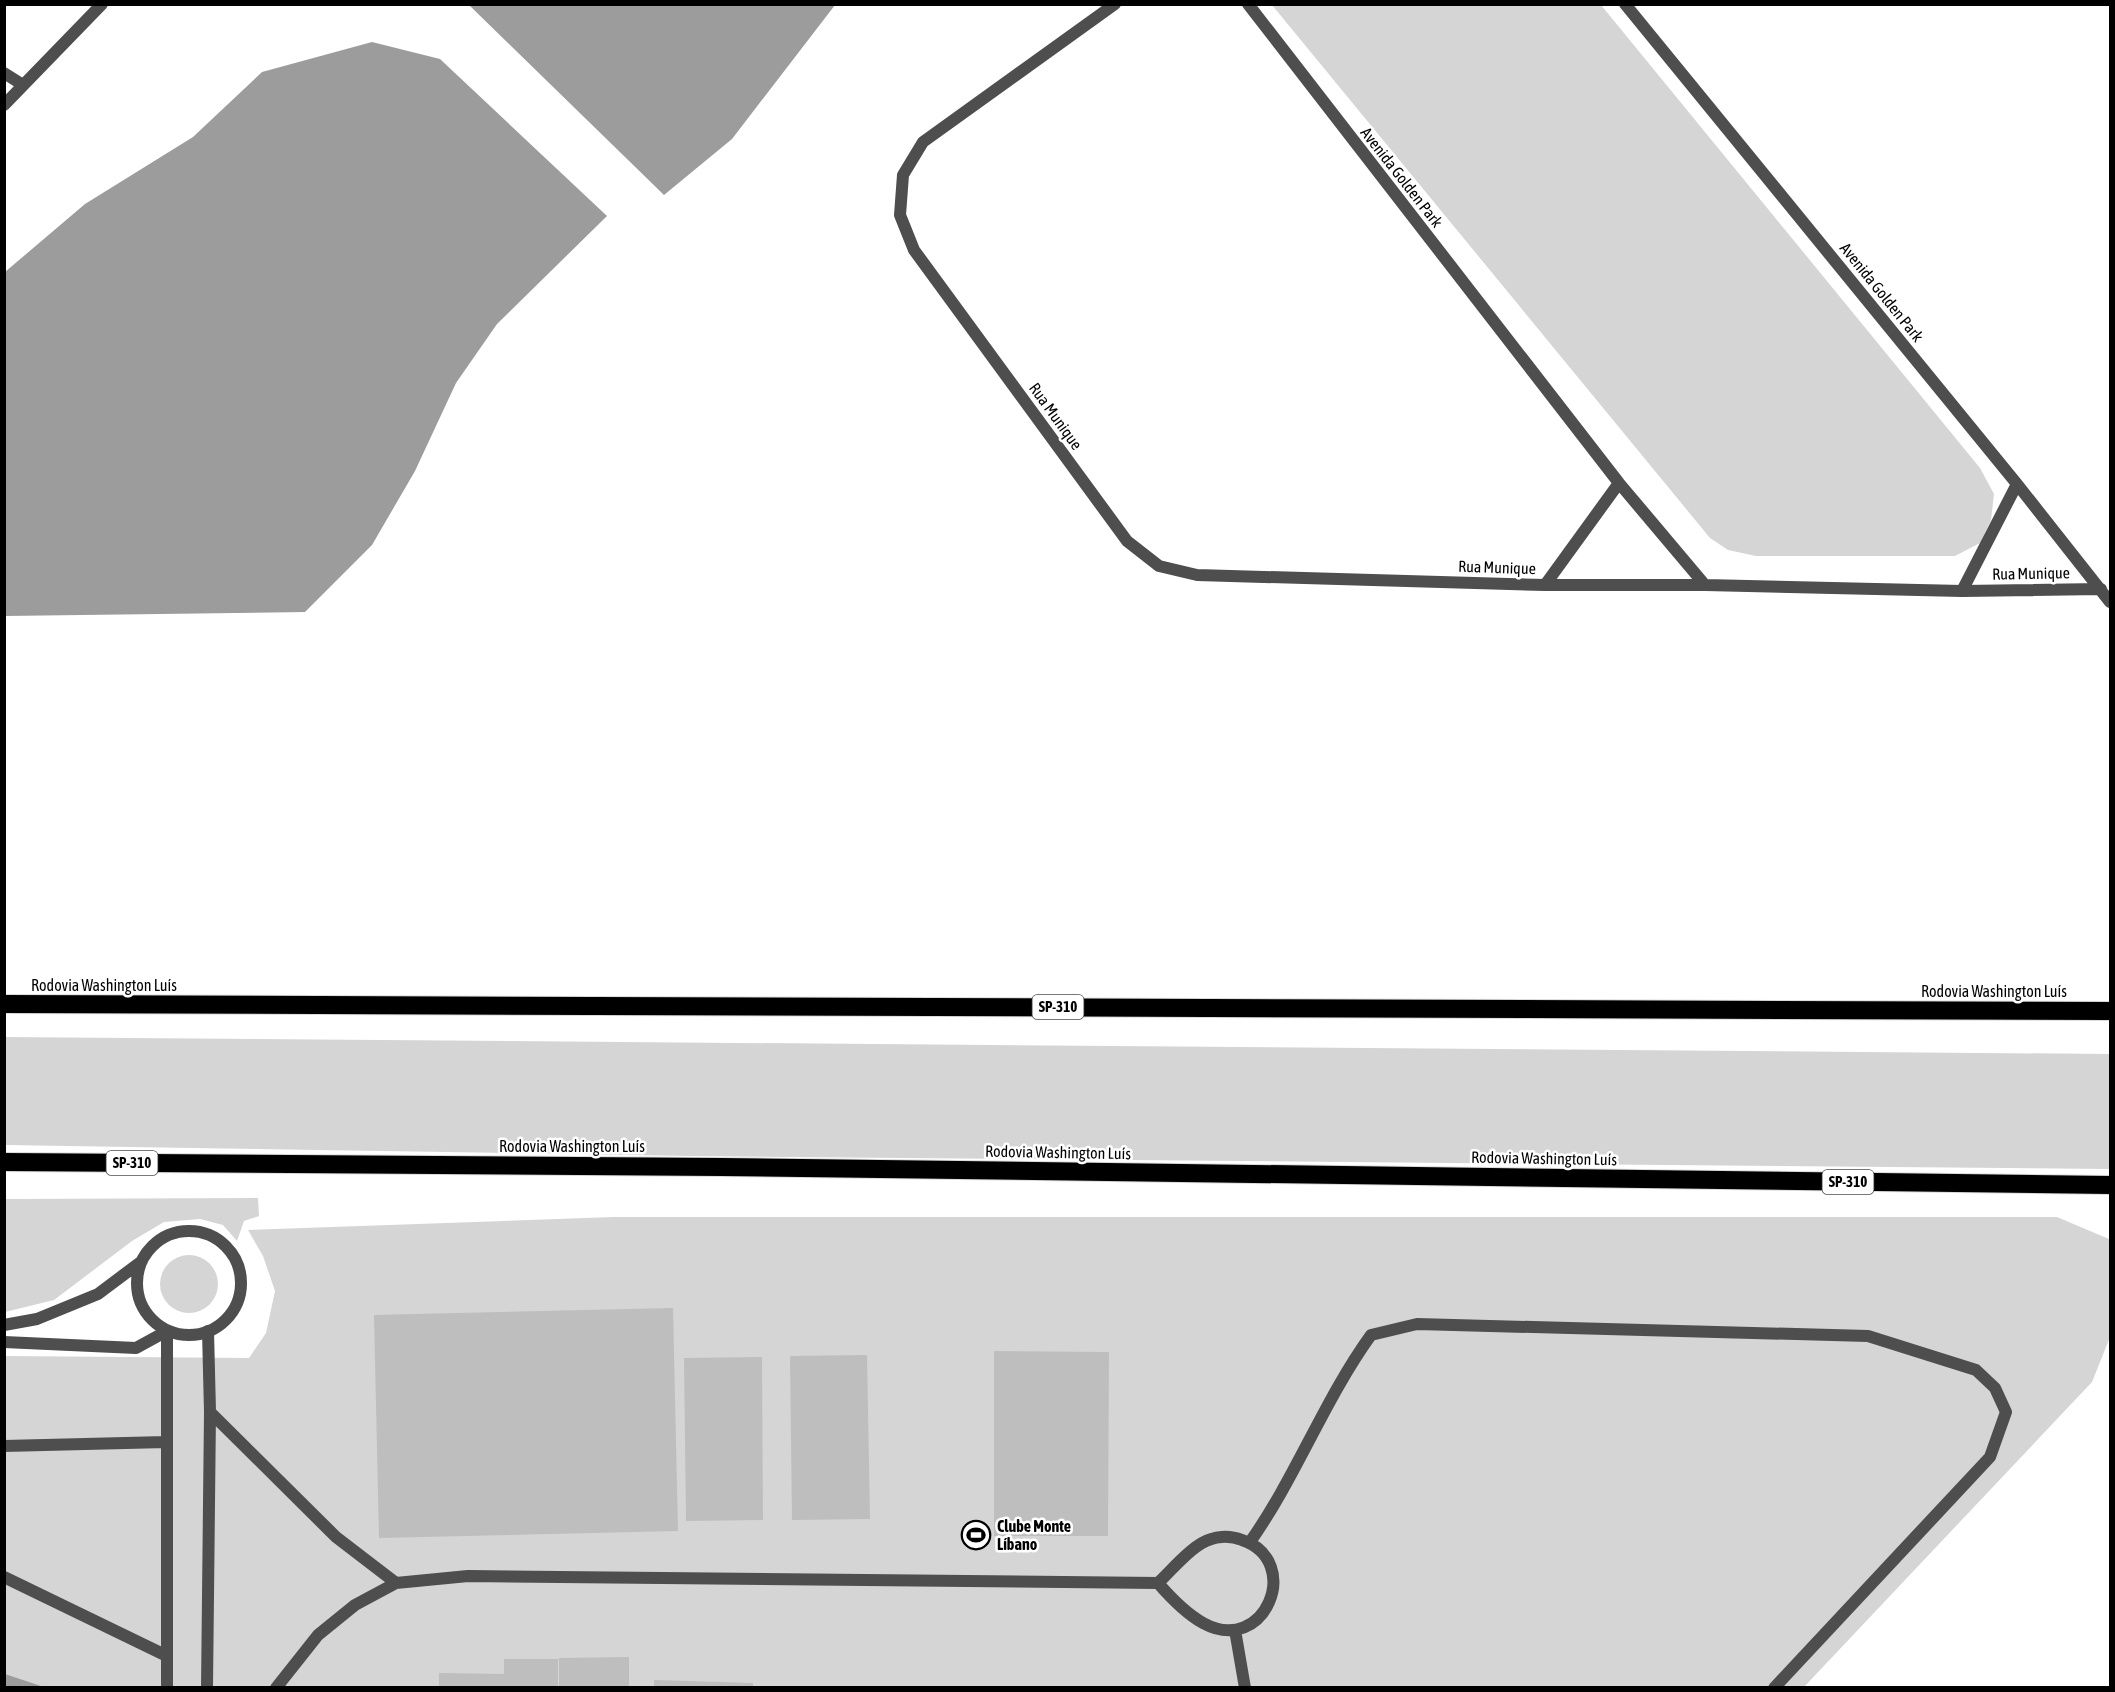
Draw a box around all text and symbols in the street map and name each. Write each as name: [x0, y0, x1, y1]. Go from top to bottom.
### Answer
street label: Avenida Golden Park: [1357, 123, 1447, 231]
street label: Avenida Golden Park: [1837, 239, 1927, 345]
street label: Rua Munique: [1025, 379, 1086, 453]
street label: Rua Munique: [1458, 557, 1536, 578]
street label: Rua Munique: [1992, 563, 2070, 584]
street label: Rodovia Washington Luís: [31, 976, 177, 995]
street label: Rodovia Washington Luís: [1921, 982, 2067, 1001]
road number: SP-310: [1032, 995, 1084, 1019]
street label: Rodovia Washington Luís: [499, 1137, 645, 1156]
street label: Rodovia Washington Luís: [985, 1142, 1131, 1163]
street label: Rodovia Washington Luís: [1471, 1148, 1617, 1169]
road number: SP-310: [106, 1151, 158, 1175]
road number: SP-310: [1822, 1170, 1874, 1194]
place label: Clube Monte Líbano: [997, 1517, 1071, 1553]
sports icon: Clube Monte Líbano: [960, 1519, 992, 1551]

